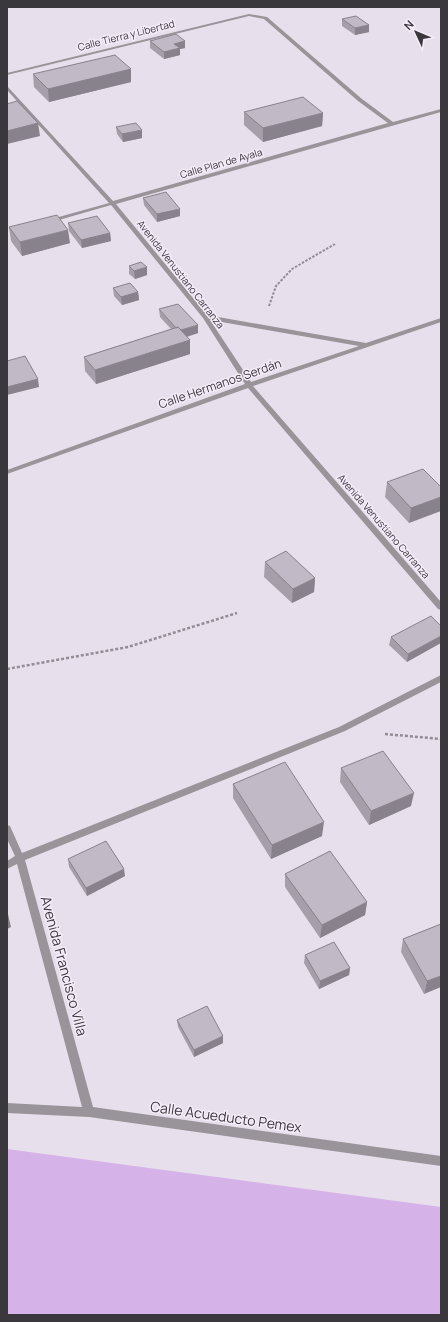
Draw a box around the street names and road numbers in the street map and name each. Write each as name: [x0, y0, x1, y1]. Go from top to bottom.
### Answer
street label: Calle Tierra y Libertad: [76, 16, 176, 54]
street label: Calle Plan de Ayala: [178, 145, 264, 181]
street label: Avenida Venustiano Carranza: [134, 217, 228, 331]
street label: Calle Hermanos Serdán: [156, 354, 284, 413]
street label: Avenida Venustiano Carranza: [335, 471, 433, 581]
street label: Avenida Francisco Villa: [37, 894, 92, 1038]
street label: Calle Acueducto Pemex: [149, 1096, 304, 1137]

